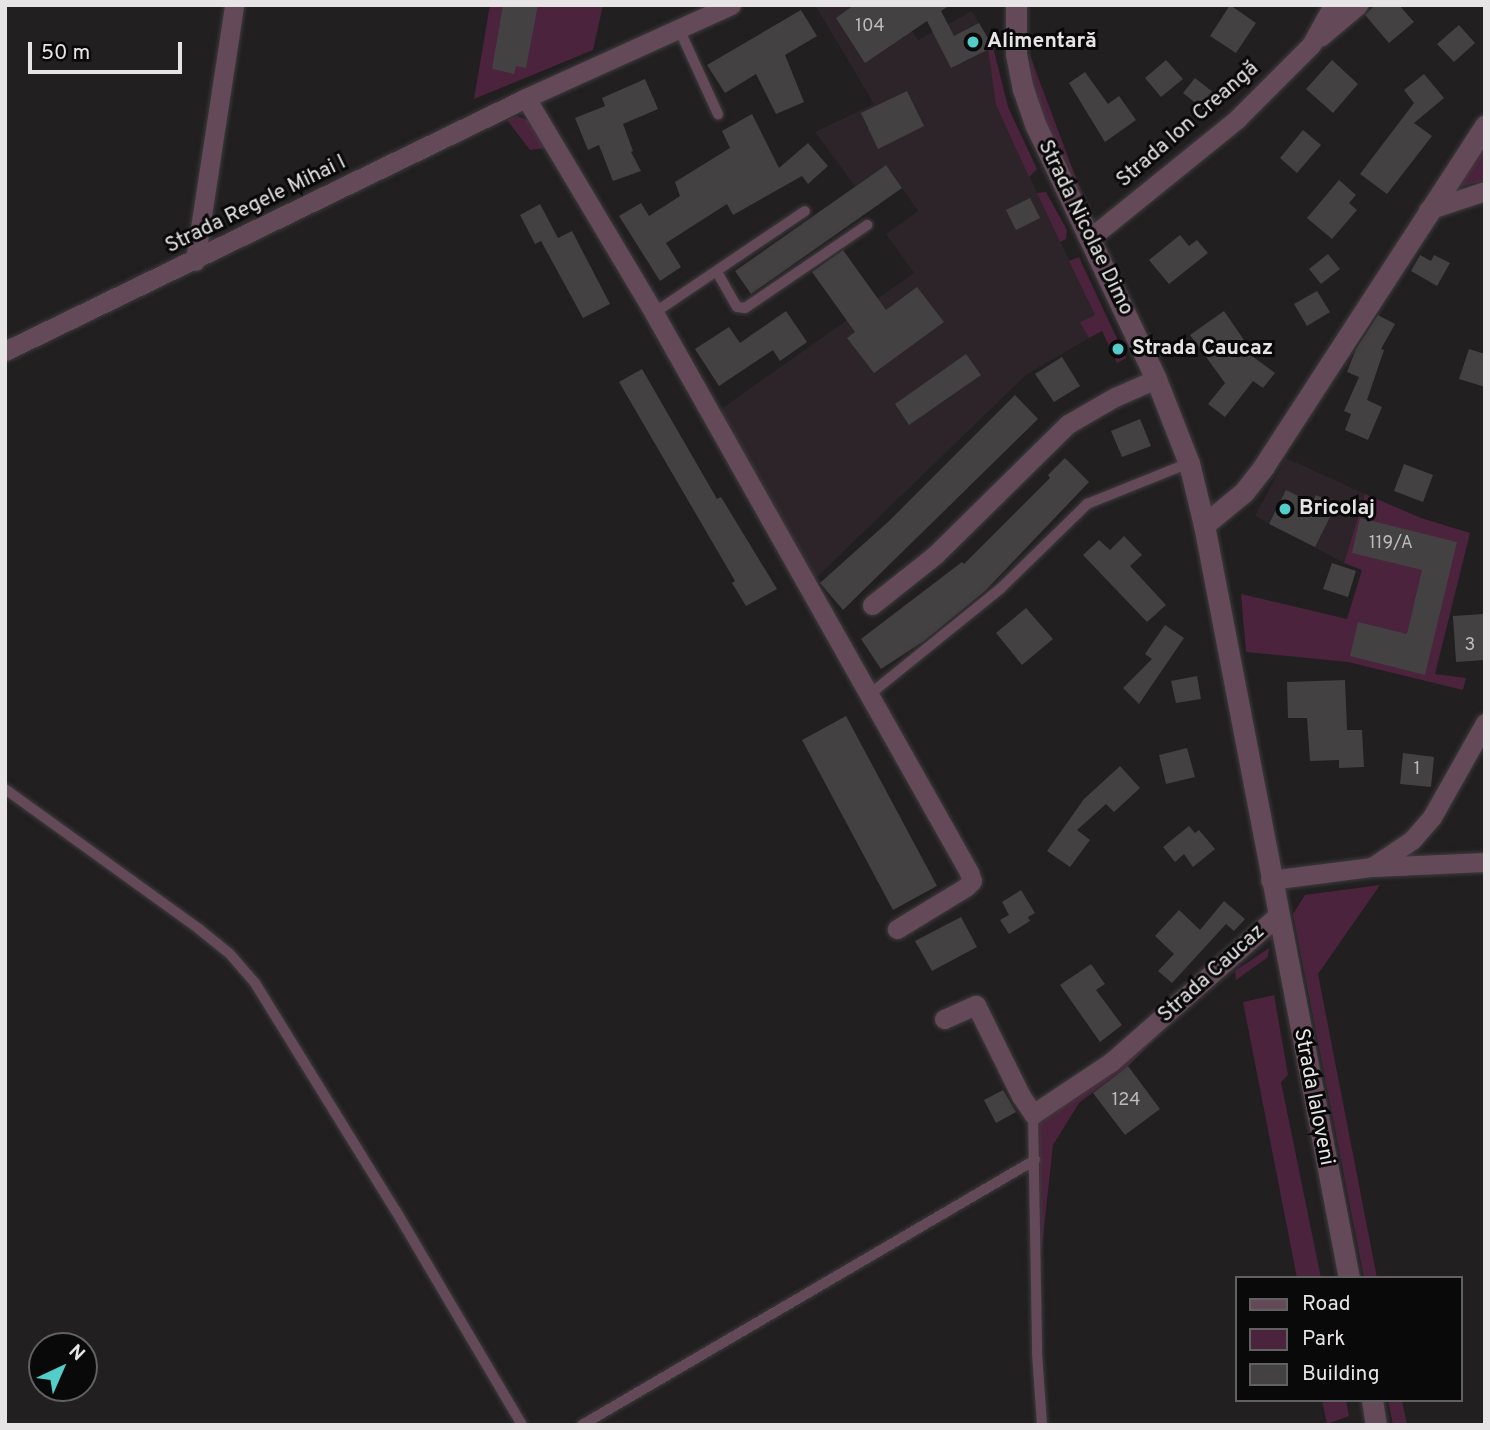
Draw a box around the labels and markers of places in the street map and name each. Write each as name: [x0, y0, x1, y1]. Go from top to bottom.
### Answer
place label: Alimentară: [987, 29, 1097, 55]
marker: Alimentară: [965, 34, 981, 50]
place label: Strada Caucaz: [1132, 336, 1273, 362]
marker: Strada Caucaz: [1110, 341, 1126, 357]
place label: Bricolaj: [1299, 496, 1375, 522]
marker: Bricolaj: [1277, 501, 1293, 517]

